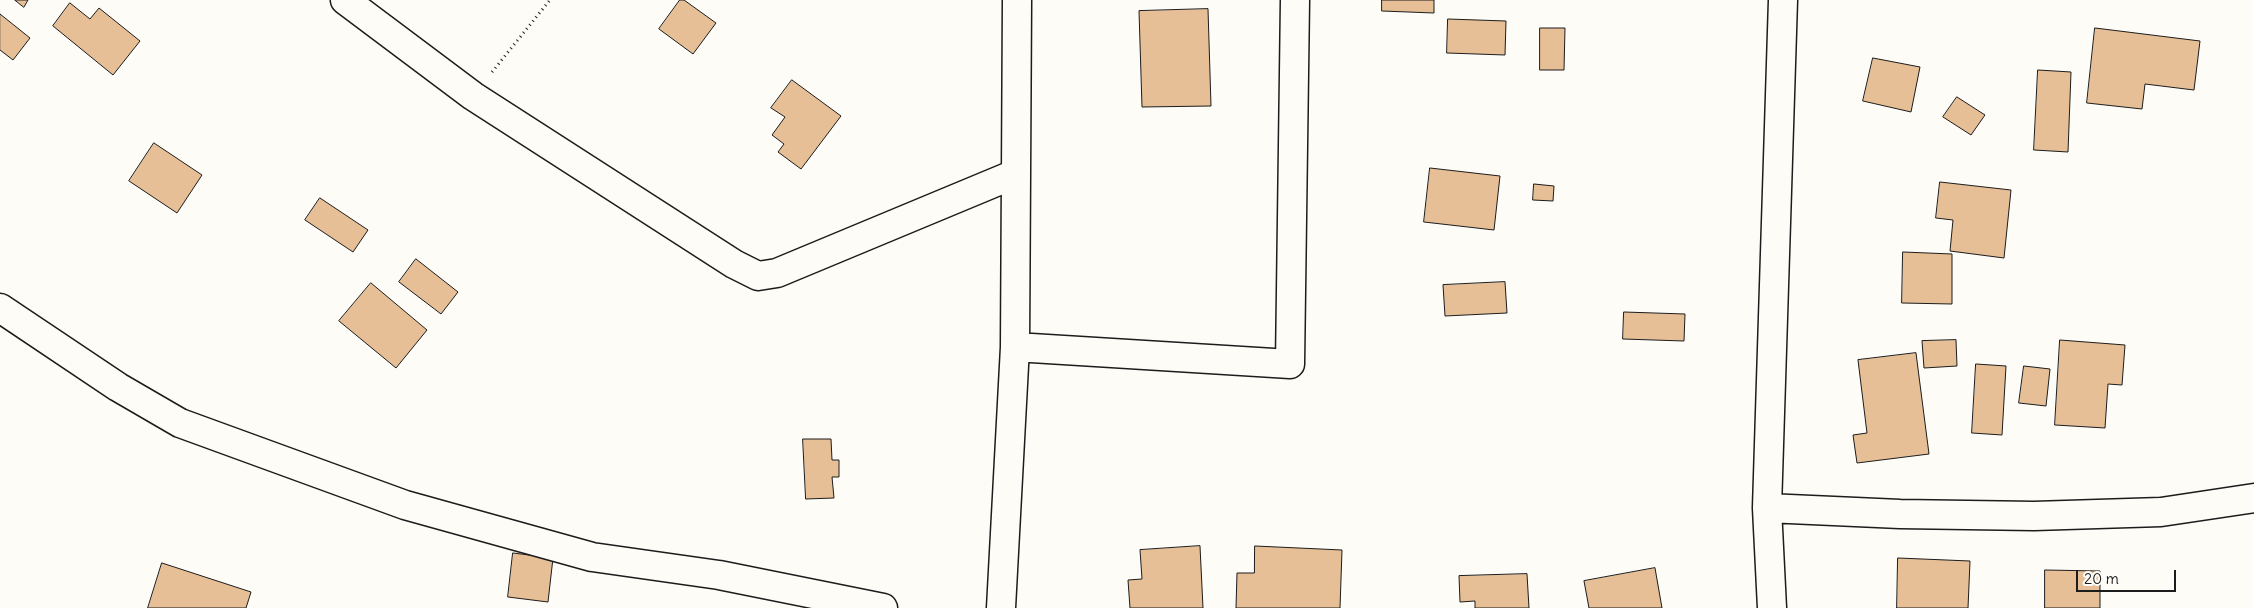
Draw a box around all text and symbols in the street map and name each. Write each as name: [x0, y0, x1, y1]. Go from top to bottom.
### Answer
scale bar: [2079, 560, 2179, 592]
text: 20 m: [2084, 569, 2119, 588]

